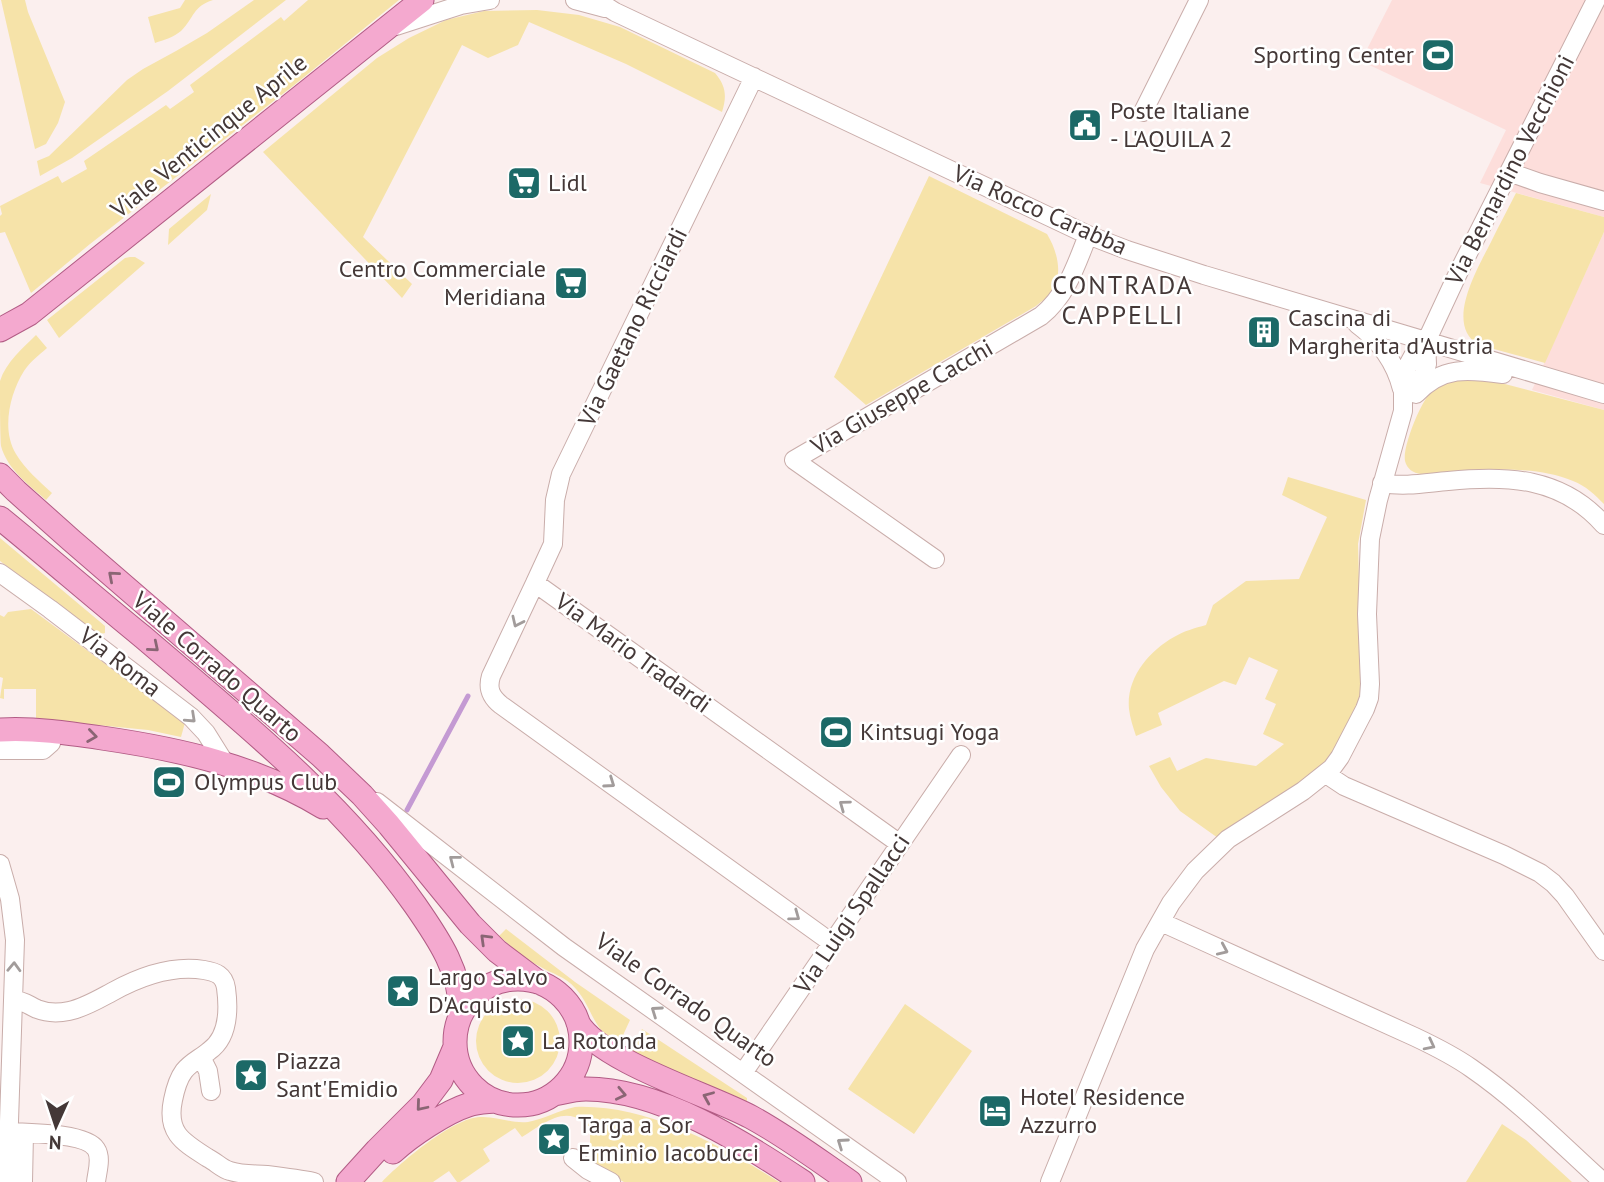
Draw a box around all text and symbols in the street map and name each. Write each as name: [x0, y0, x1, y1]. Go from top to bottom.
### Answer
sports icon: Sporting Center: [1419, 36, 1457, 74]
place label: Sporting Center: [1253, 39, 1414, 70]
street label: Viale Venticinque Aprile: [103, 47, 313, 225]
street label: Via Bernardino Vecchioni: [1438, 49, 1581, 291]
place label: Poste Italiane - L'AQUILA 2: [1110, 95, 1250, 154]
public building icon: Poste Italiane - L'AQUILA 2: [1066, 106, 1104, 144]
street label: Via Rocco Carabba: [947, 157, 1132, 262]
supermarket icon: Lidl: [505, 164, 543, 202]
place label: Lidl: [548, 167, 587, 198]
street label: Via Gaetano Ricciardi: [571, 222, 694, 432]
place label: Centro Commerciale Meridiana: [339, 253, 546, 312]
supermarket icon: Centro Commerciale Meridiana: [552, 264, 590, 302]
district label: CONTRADA CAPPELLI: [1052, 268, 1194, 331]
place label: Cascina di Margherita d'Austria: [1288, 302, 1493, 361]
building icon: Cascina di Margherita d'Austria: [1245, 313, 1283, 351]
street label: Via Giuseppe Cacchi: [804, 332, 998, 462]
one-way arrow: [108, 572, 121, 584]
street label: Viale Corrado Quarto: [125, 584, 308, 749]
street label: Via Mario Tradardi: [548, 585, 717, 720]
one-way arrow: [511, 615, 525, 627]
street label: Via Roma: [72, 619, 168, 703]
one-way arrow: [146, 638, 158, 651]
one-way arrow: [183, 710, 196, 723]
sports icon: Kintsugi Yoga: [817, 713, 855, 751]
place label: Kintsugi Yoga: [860, 716, 999, 747]
one-way arrow: [86, 729, 98, 744]
sports icon: Olympus Club: [150, 763, 188, 801]
place label: Olympus Club: [194, 766, 337, 797]
one-way arrow: [602, 775, 615, 787]
one-way arrow: [839, 801, 852, 813]
street label: Via Luigi Spallacci: [786, 828, 917, 1001]
one-way arrow: [449, 856, 462, 869]
one-way arrow: [787, 908, 800, 920]
street label: Viale Corrado Quarto: [589, 925, 783, 1074]
one-way arrow: [480, 934, 493, 947]
one-way arrow: [1216, 942, 1228, 956]
one-way arrow: [6, 961, 21, 972]
place label: Largo Salvo D'Acquisto: [428, 961, 548, 1020]
place icon: Largo Salvo D'Acquisto: [384, 972, 422, 1010]
one-way arrow: [651, 1007, 664, 1019]
place icon: La Rotonda: [499, 1022, 537, 1060]
place label: La Rotonda: [542, 1025, 657, 1056]
one-way arrow: [1423, 1036, 1435, 1050]
place label: Piazza Sant'Emidio: [276, 1045, 398, 1104]
place icon: Piazza Sant'Emidio: [232, 1056, 270, 1094]
place label: Hotel Residence Azzurro: [1020, 1081, 1185, 1140]
one-way arrow: [615, 1085, 627, 1100]
north arrow: [21, 1091, 91, 1161]
one-way arrow: [703, 1091, 715, 1105]
hotel icon: Hotel Residence Azzurro: [976, 1092, 1014, 1130]
one-way arrow: [417, 1097, 429, 1110]
place label: Targa a Sor Erminio Iacobucci: [578, 1109, 759, 1168]
place icon: Targa a Sor Erminio Iacobucci: [535, 1120, 573, 1158]
text: N: [48, 1131, 62, 1155]
one-way arrow: [837, 1138, 850, 1151]

